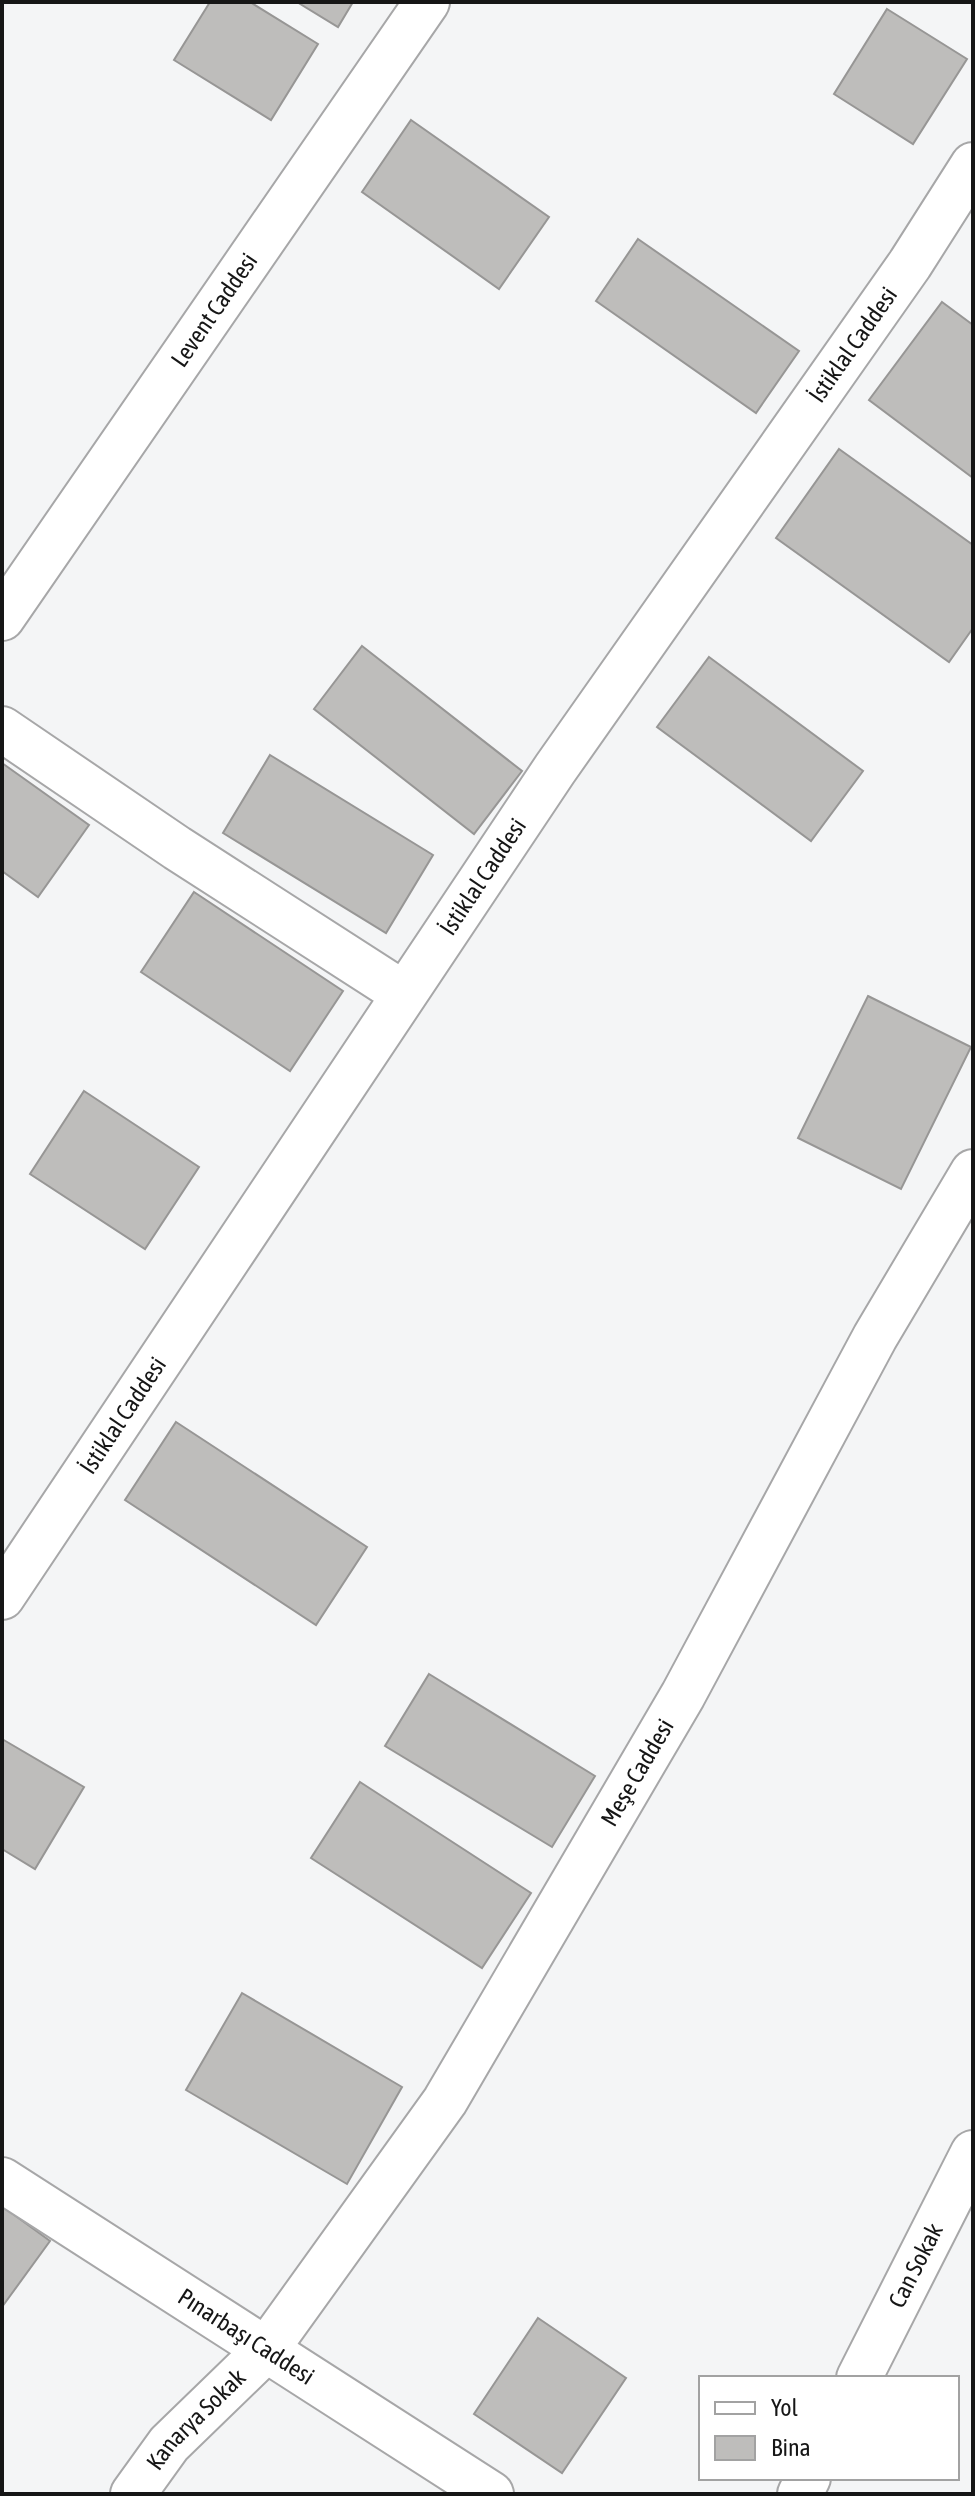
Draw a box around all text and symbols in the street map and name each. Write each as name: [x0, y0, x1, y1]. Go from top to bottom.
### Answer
street label: Levent Caddesi: [165, 248, 263, 372]
street label: İstiklal Caddesi: [803, 282, 902, 407]
street label: İstiklal Caddesi: [434, 813, 531, 940]
street label: İstiklal Caddesi: [74, 1352, 171, 1479]
street label: Meşe Caddesi: [595, 1714, 679, 1831]
street label: Can Sokak: [883, 2218, 948, 2312]
street label: Pınarbaşı Caddesi: [173, 2283, 319, 2390]
street label: Kanarya Sokak: [141, 2363, 251, 2475]
legend: [699, 2376, 959, 2480]
text: Yol: [771, 2394, 799, 2421]
text: Bina: [771, 2434, 811, 2461]

